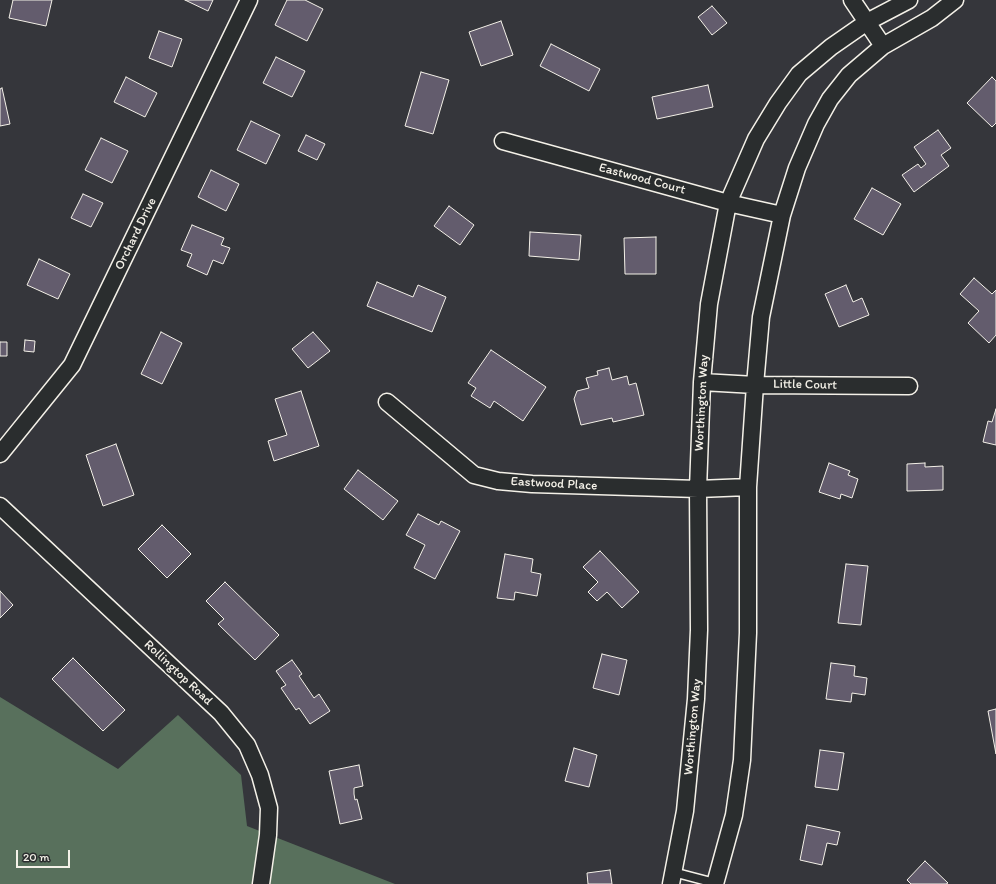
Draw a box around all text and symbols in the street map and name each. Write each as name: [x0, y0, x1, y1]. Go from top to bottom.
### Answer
street label: Eastwood Court: [597, 160, 687, 198]
street label: Orchard Drive: [112, 195, 160, 273]
street label: Worthington Way: [692, 354, 712, 452]
street label: Little Court: [773, 377, 837, 393]
street label: Eastwood Place: [510, 474, 598, 494]
street label: Rollingtop Road: [140, 637, 216, 709]
street label: Worthington Way: [681, 678, 705, 776]
scale bar: [18, 842, 72, 868]
text: 20 m: [23, 850, 50, 864]

